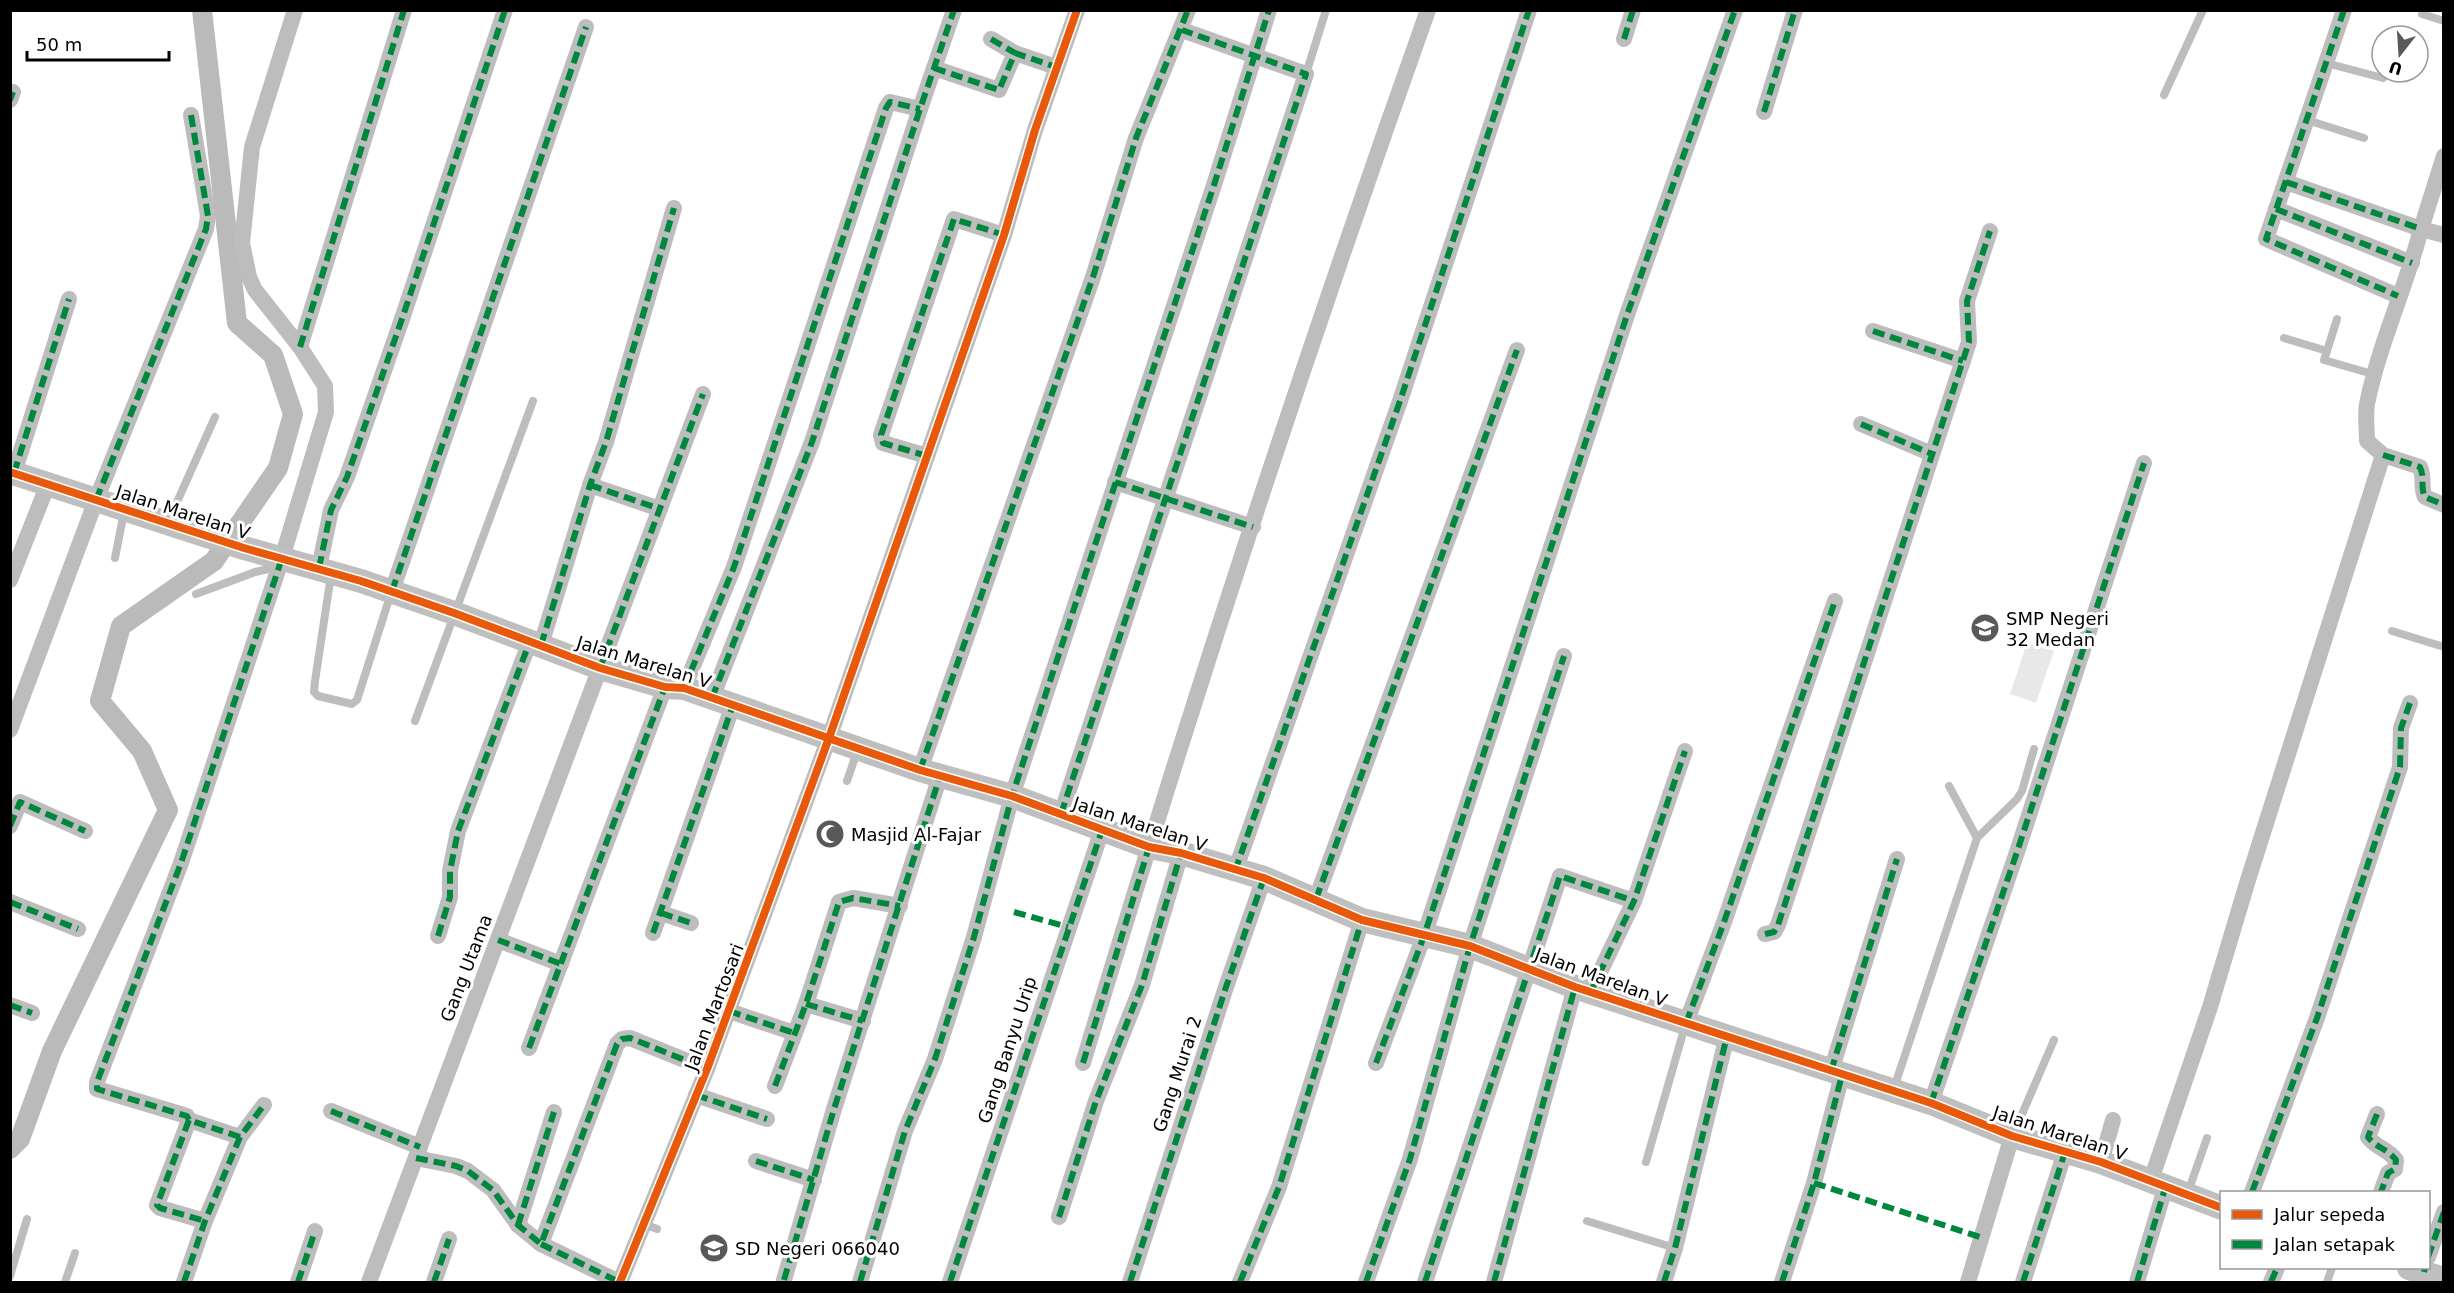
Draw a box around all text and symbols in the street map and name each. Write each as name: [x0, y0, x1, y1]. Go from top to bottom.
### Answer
scale bar: [27, 24, 170, 62]
north arrow: [2370, 24, 2430, 84]
text: 50 m: [36, 34, 82, 55]
text: U: [2387, 57, 2405, 79]
street label: Jalan Marelan V: [112, 480, 253, 544]
place label: SMP Negeri 32 Medan: [2006, 608, 2109, 650]
school or university icon: SMP Negeri 32 Medan: [1969, 612, 2001, 644]
street label: Jalan Marelan V: [573, 631, 714, 693]
street label: Jalan Marelan V: [1069, 792, 1210, 856]
mosque icon: Masjid Al-Fajar: [814, 818, 846, 850]
place label: Masjid Al-Fajar: [851, 824, 982, 845]
street label: Gang Utama: [436, 911, 496, 1025]
street label: Jalan Martosari: [680, 941, 748, 1074]
street label: Jalan Marelan V: [1531, 943, 1671, 1011]
street label: Gang Banyu Urip: [973, 974, 1041, 1126]
street label: Gang Murai 2: [1148, 1013, 1206, 1135]
street label: Jalan Marelan V: [1989, 1101, 2130, 1165]
legend: [2220, 1191, 2430, 1269]
text: Jalur sepeda: [2273, 1204, 2385, 1225]
school or university icon: SD Negeri 066040: [698, 1232, 730, 1264]
text: Jalan setapak: [2273, 1234, 2395, 1255]
place label: SD Negeri 066040: [735, 1238, 900, 1259]

